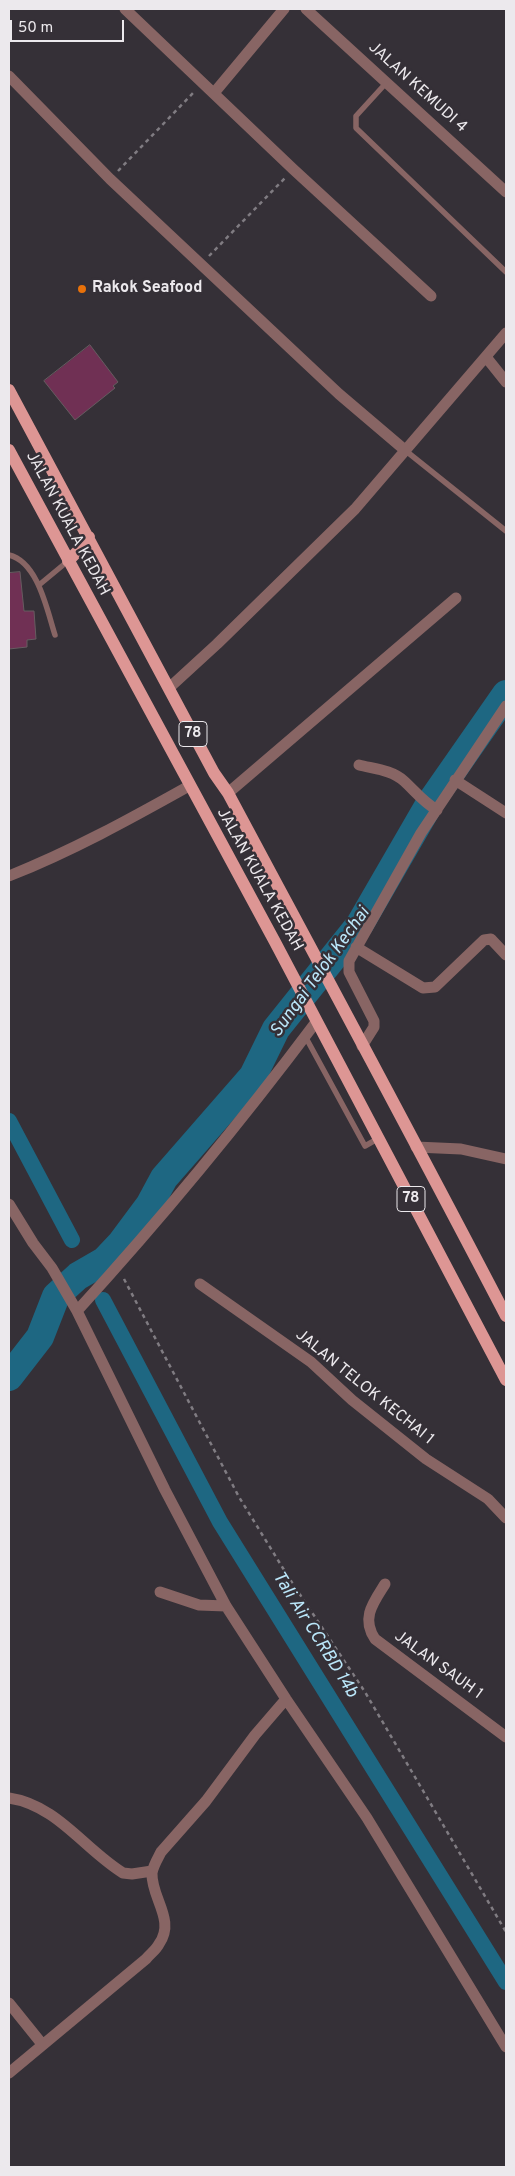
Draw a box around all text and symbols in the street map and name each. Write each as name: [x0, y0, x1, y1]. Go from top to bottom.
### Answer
scale bar: [12, 10, 126, 42]
text: 50 m: [18, 19, 53, 38]
street label: JALAN KEMUDI 4: [364, 39, 470, 137]
place label: Rakok Seafood: [92, 279, 202, 299]
marker: Rakok Seafood: [76, 283, 88, 295]
street label: JALAN KUALA KEDAH: [21, 449, 113, 599]
road number: 78: [179, 722, 207, 746]
street label: JALAN KUALA KEDAH: [212, 805, 306, 955]
water label: Sungai Telok Kechai: [267, 904, 375, 1042]
road number: 78: [397, 1186, 425, 1212]
street label: JALAN TELOK KECHAI 1: [291, 1326, 437, 1450]
water label: Tali Air CCRBD 14b: [267, 1568, 361, 1702]
street label: JALAN SAUH 1: [390, 1627, 486, 1705]

